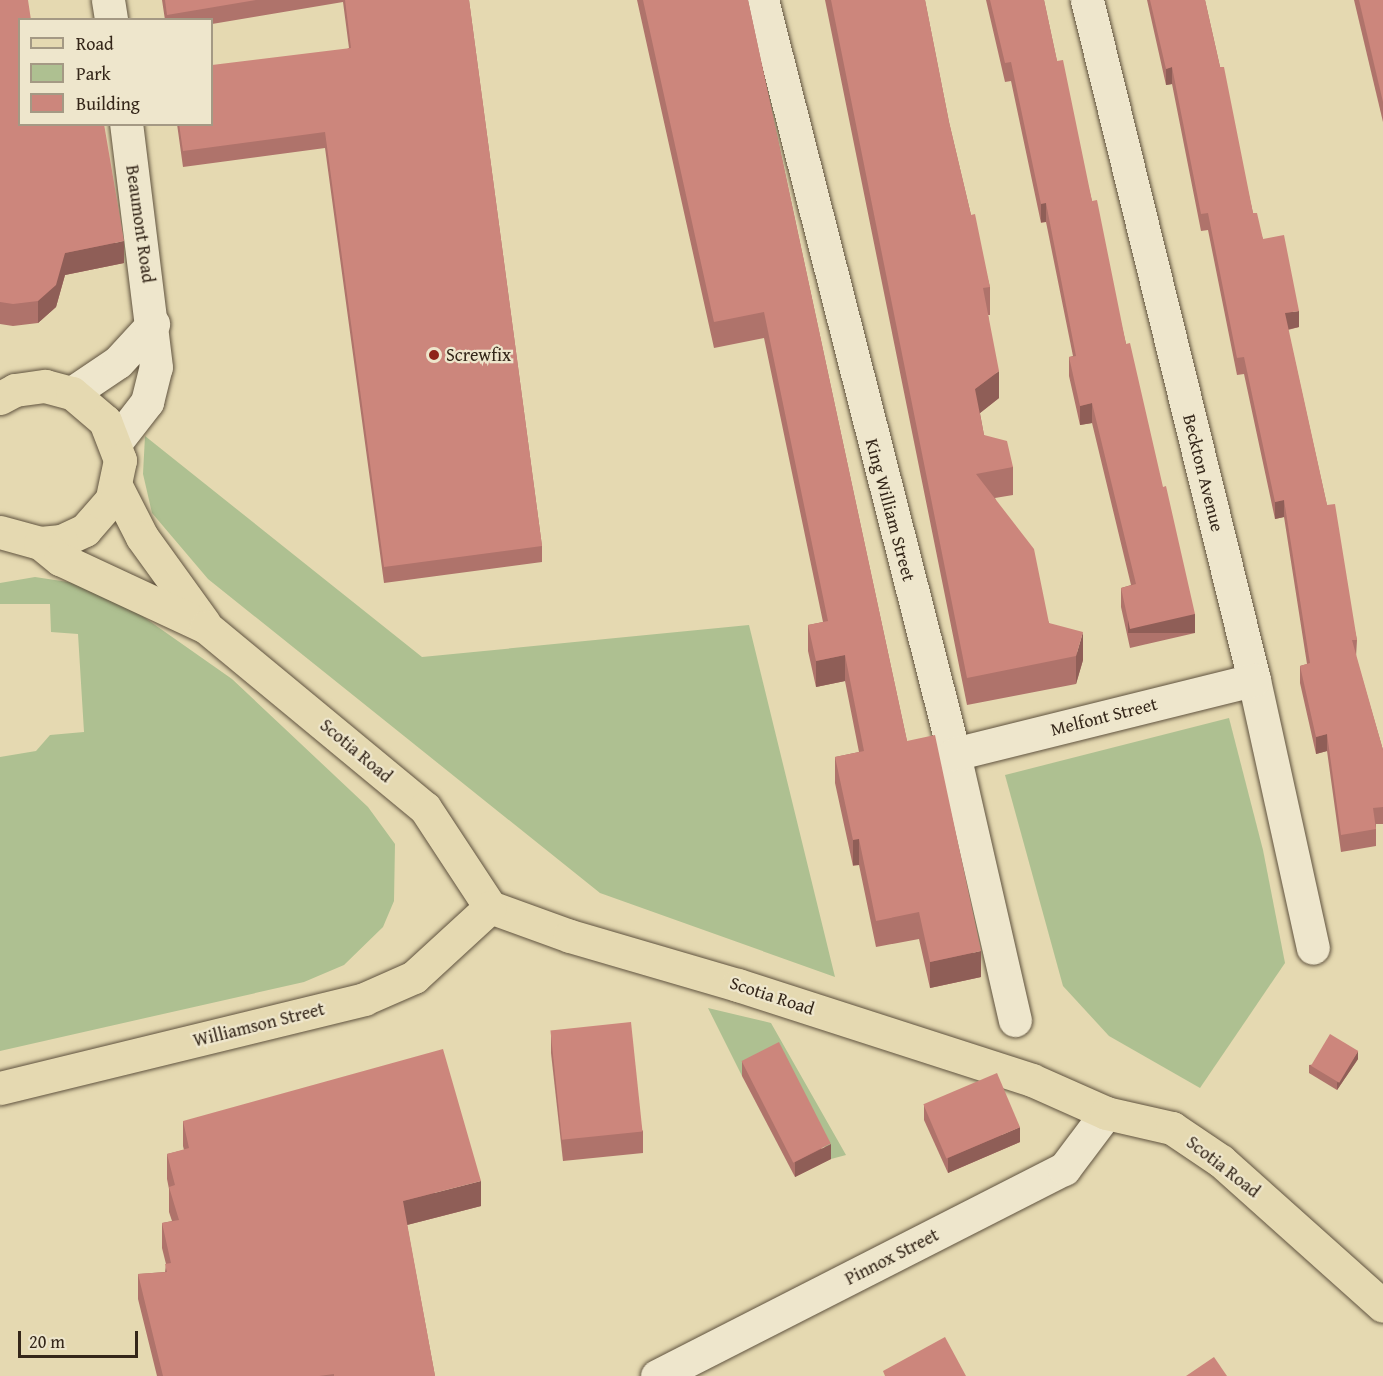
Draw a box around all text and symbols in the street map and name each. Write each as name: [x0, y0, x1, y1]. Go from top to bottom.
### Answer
legend: [18, 18, 213, 126]
text: Road: [76, 30, 114, 57]
text: Park: [76, 60, 111, 87]
text: Building: [76, 90, 140, 117]
street label: Beaumont Road: [121, 164, 159, 284]
place label: Screwfix: [446, 344, 511, 366]
marker: Screwfix: [427, 348, 441, 362]
street label: Beckton Avenue: [1178, 412, 1228, 534]
street label: King William Street: [861, 436, 919, 584]
street label: Melfont Street: [1048, 693, 1160, 741]
street label: Scotia Road: [316, 715, 396, 787]
street label: Scotia Road: [727, 972, 817, 1020]
street label: Williamson Street: [191, 998, 327, 1052]
street label: Scotia Road: [1182, 1132, 1264, 1202]
street label: Pinnox Street: [841, 1224, 943, 1290]
scale bar: [21, 1319, 141, 1357]
text: 20 m: [29, 1328, 65, 1355]

